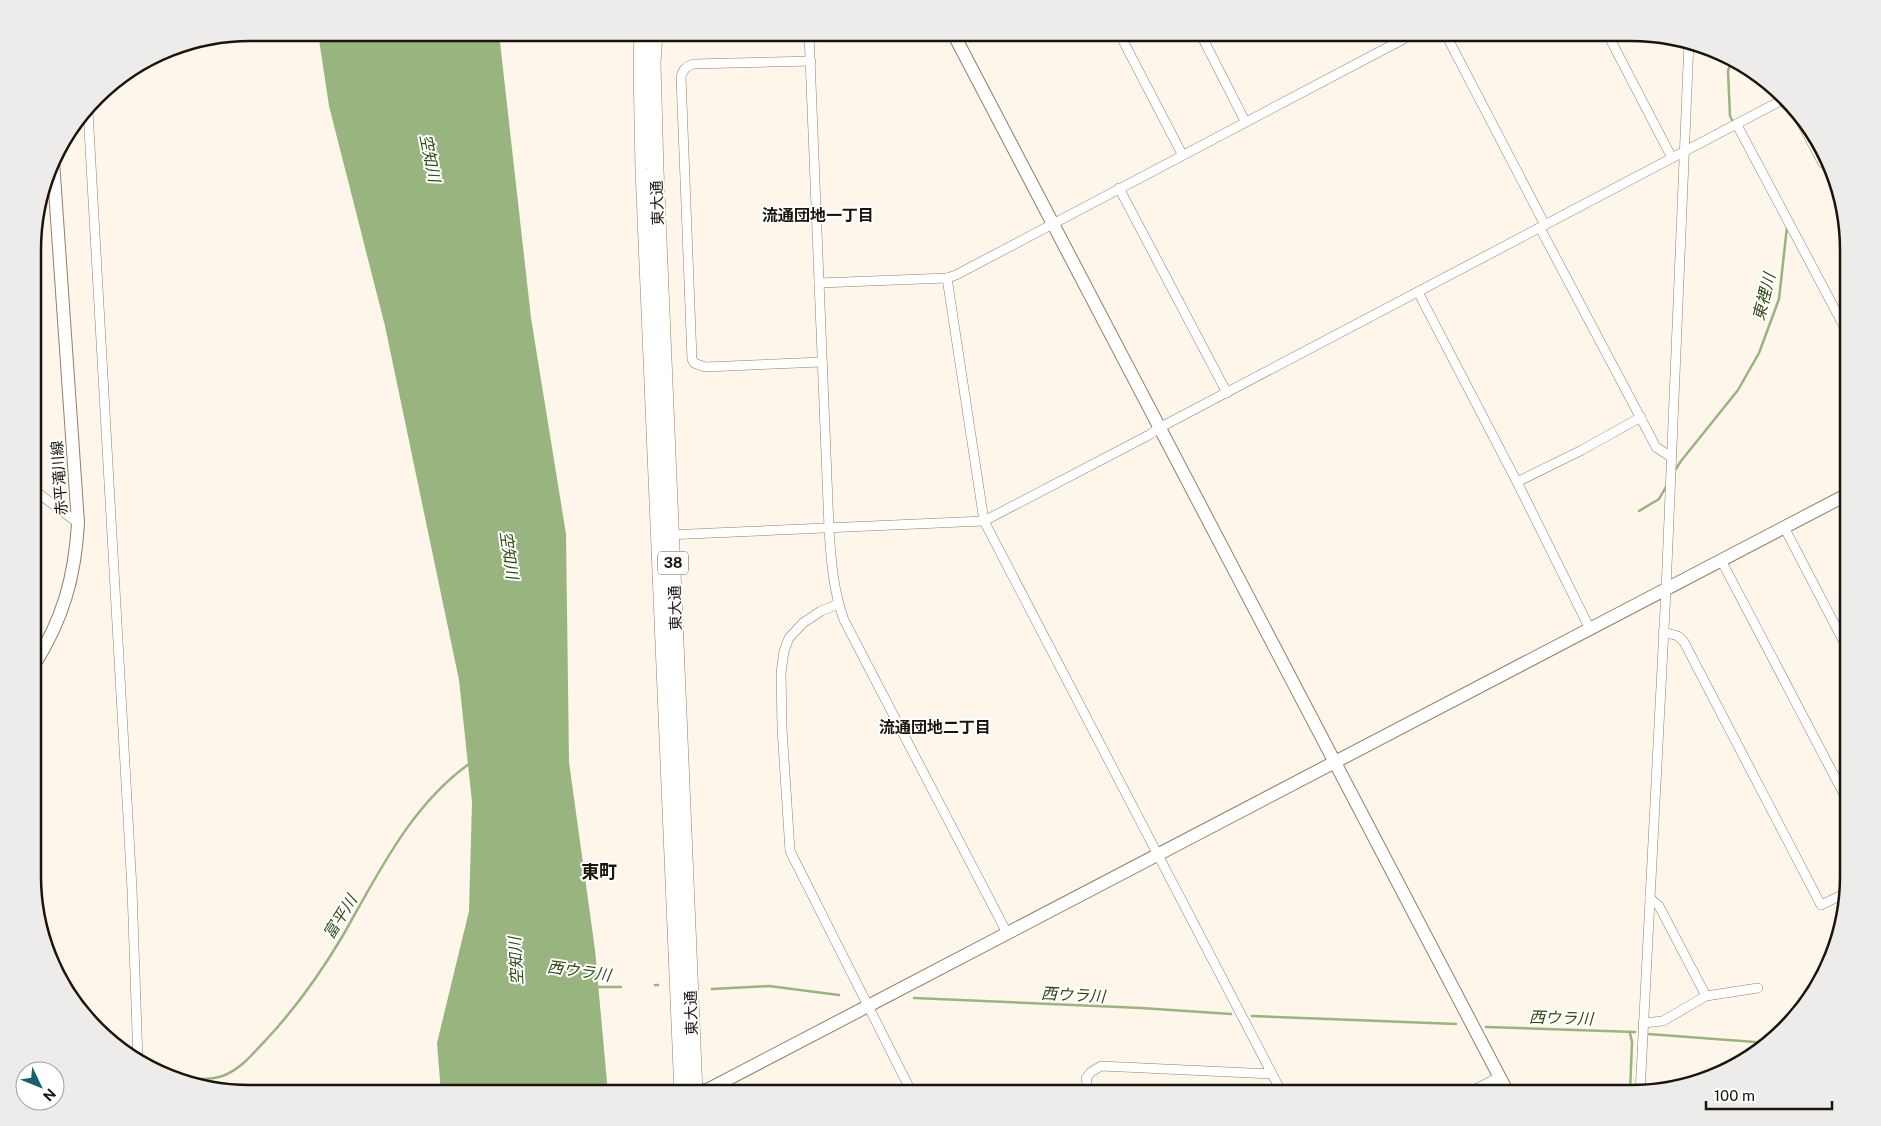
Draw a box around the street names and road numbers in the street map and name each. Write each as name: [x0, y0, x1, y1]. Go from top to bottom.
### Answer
street label: 東大通: [648, 180, 666, 226]
street label: 赤平滝川線: [48, 440, 70, 516]
road number: 38: [658, 552, 688, 574]
street label: 東大通: [666, 585, 684, 631]
street label: 東大通: [682, 990, 700, 1036]

